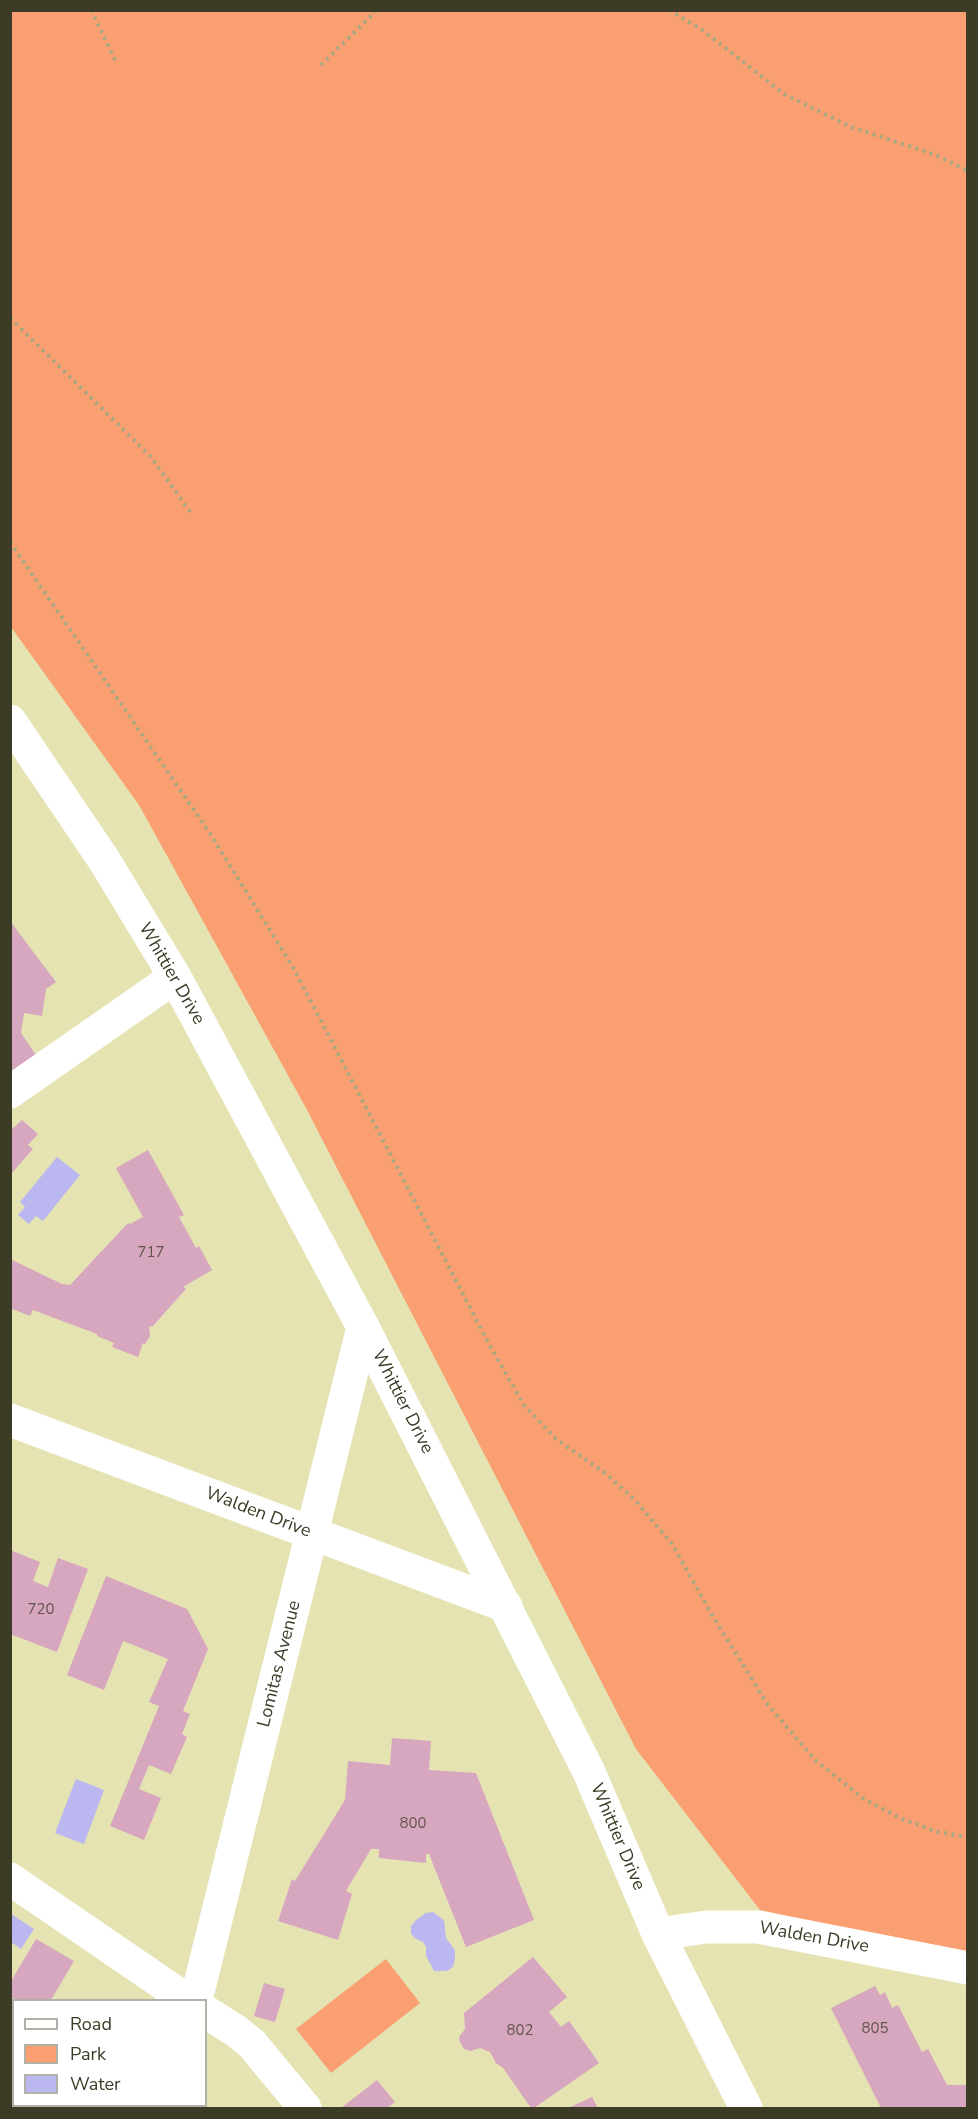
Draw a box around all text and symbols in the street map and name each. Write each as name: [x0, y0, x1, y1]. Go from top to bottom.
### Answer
street label: Whittier Drive: [133, 919, 209, 1029]
house number: 717: [138, 1244, 164, 1262]
street label: Whittier Drive: [366, 1346, 438, 1458]
street label: Walden Drive: [202, 1483, 314, 1543]
street label: Lomitas Avenue: [254, 1598, 306, 1730]
house number: 720: [28, 1601, 54, 1619]
street label: Whittier Drive: [585, 1780, 649, 1894]
house number: 800: [400, 1815, 426, 1833]
street label: Walden Drive: [757, 1918, 871, 1958]
legend: [12, 1999, 207, 2107]
text: Road: [70, 2012, 112, 2036]
house number: 805: [862, 2020, 888, 2038]
house number: 802: [507, 2022, 533, 2040]
text: Park: [70, 2042, 106, 2066]
text: Water: [70, 2072, 121, 2096]

